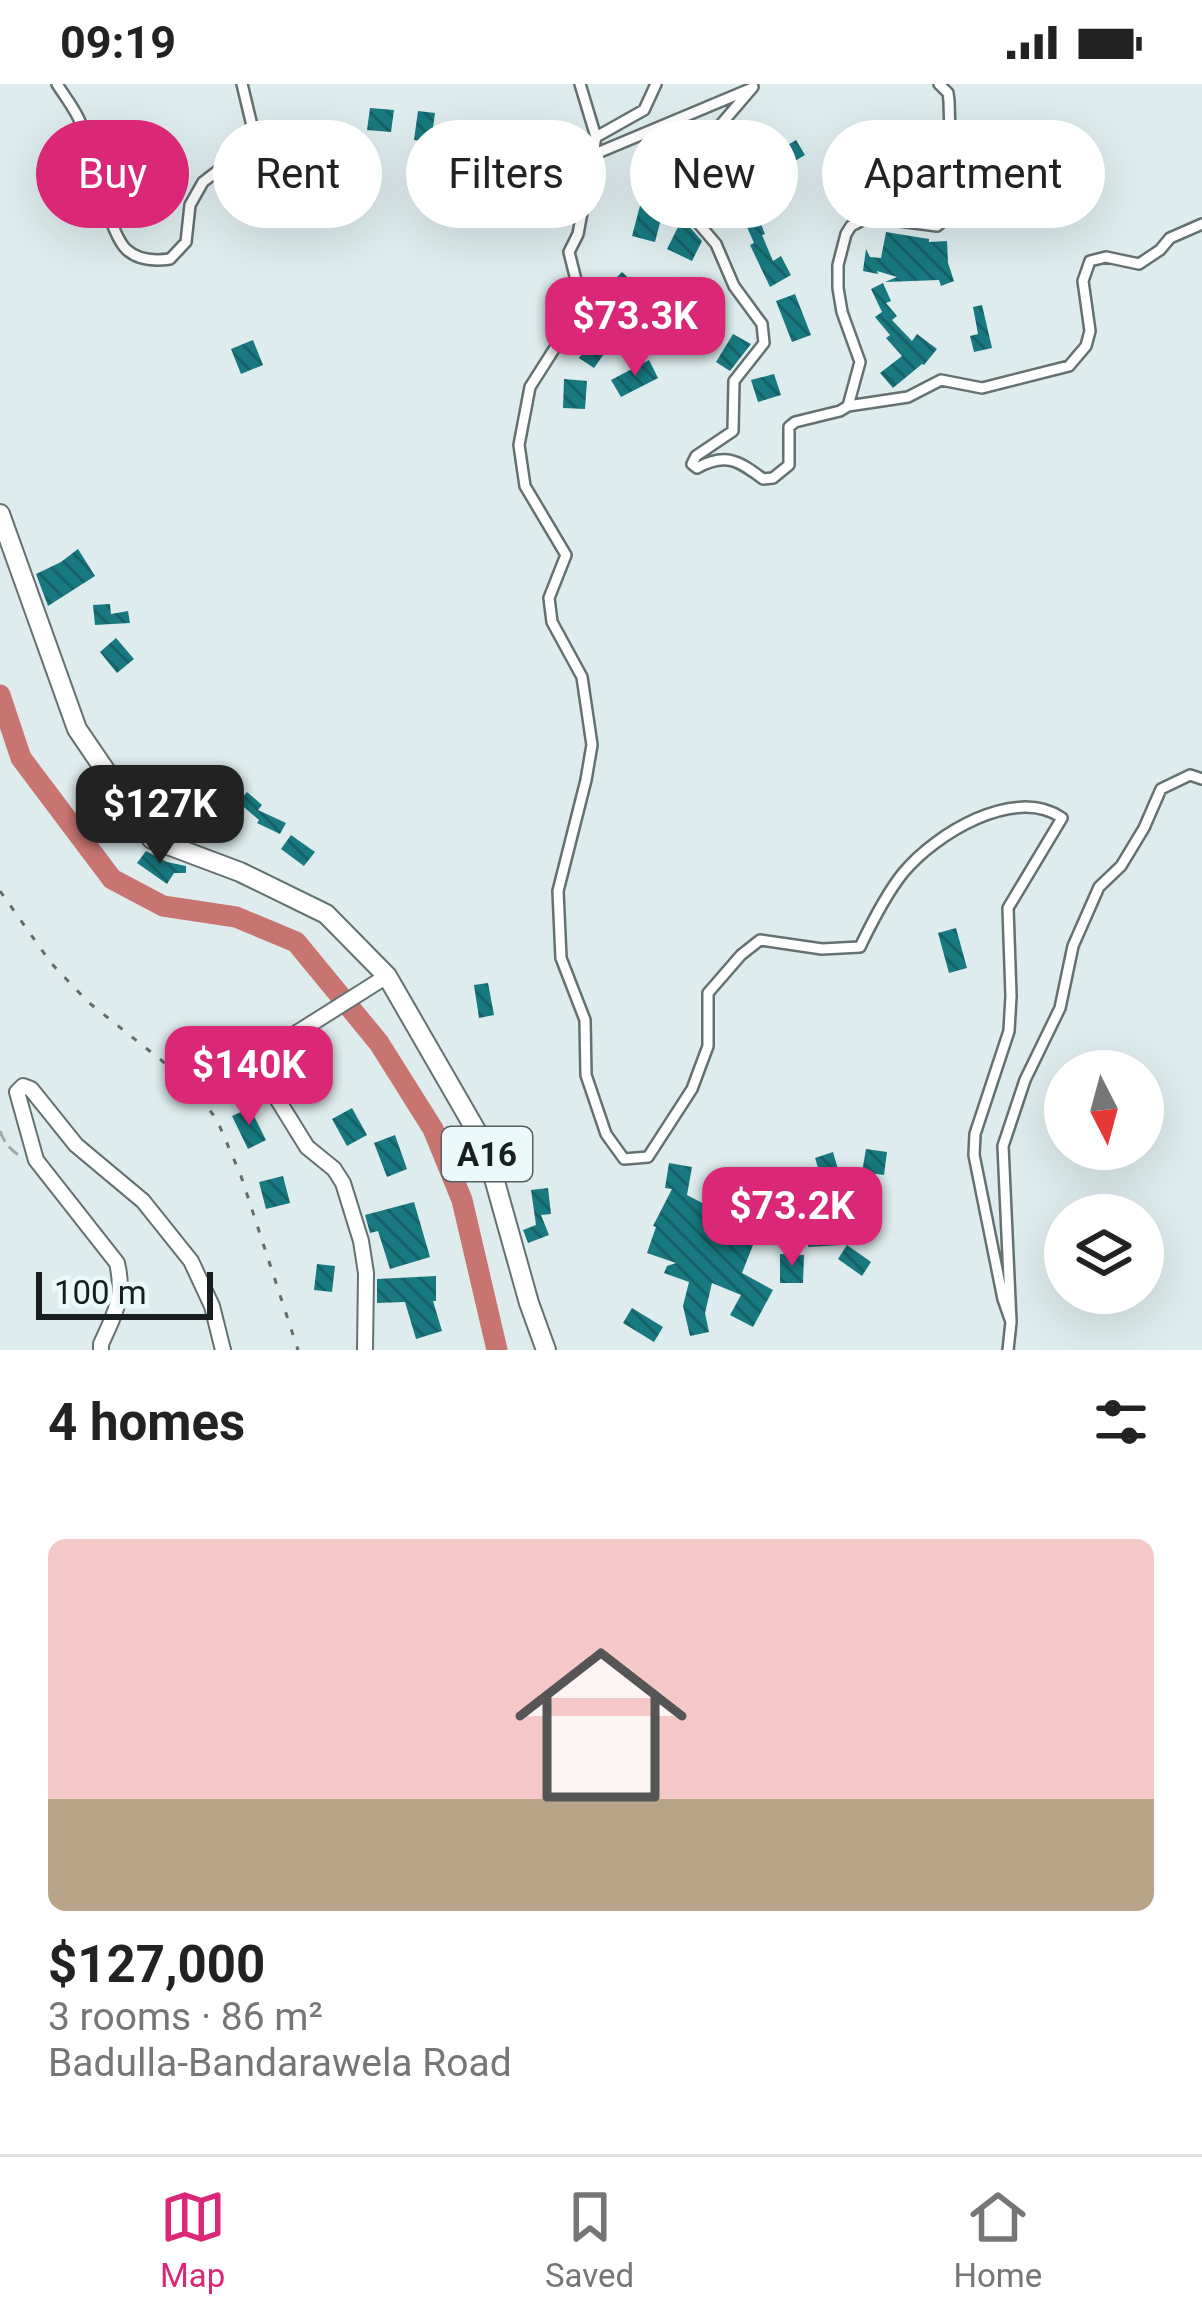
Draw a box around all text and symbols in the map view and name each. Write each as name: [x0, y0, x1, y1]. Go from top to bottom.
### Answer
text: 09:19: [60, 16, 176, 69]
chip: Buy: [36, 120, 189, 228]
chip: Rent: [213, 120, 382, 228]
chip: Filters: [406, 120, 606, 228]
chip: New: [630, 120, 798, 228]
chip: Apartment: [822, 120, 1105, 228]
pin: $73.3K: [537, 277, 733, 379]
text: $73.3K: [572, 293, 698, 339]
pin: $127K: [76, 765, 244, 867]
text: $127K: [103, 781, 217, 827]
pin: $140K: [165, 1026, 333, 1128]
text: $140K: [192, 1042, 306, 1088]
north arrow: [1044, 1050, 1164, 1170]
map controls: [1044, 1050, 1164, 1314]
road number: A16: [442, 1127, 532, 1181]
pin: $73.2K: [694, 1167, 890, 1269]
text: $73.2K: [729, 1183, 855, 1229]
button: layers: [1044, 1194, 1164, 1314]
scale bar: [36, 1266, 213, 1319]
text: 100 m: [54, 1273, 147, 1312]
icon: filters: [1088, 1389, 1154, 1455]
text: 4 homes: [48, 1393, 245, 1452]
icon: home: [493, 1617, 709, 1833]
text: $127,000: [48, 1935, 265, 1994]
text: 3 rooms · 86 m²: [48, 1994, 323, 2040]
text: Badulla-Bandarawela Road: [48, 2040, 512, 2086]
tab: Map: [160, 2184, 226, 2295]
tab: Saved: [545, 2184, 634, 2295]
tab: Home: [954, 2184, 1042, 2295]

